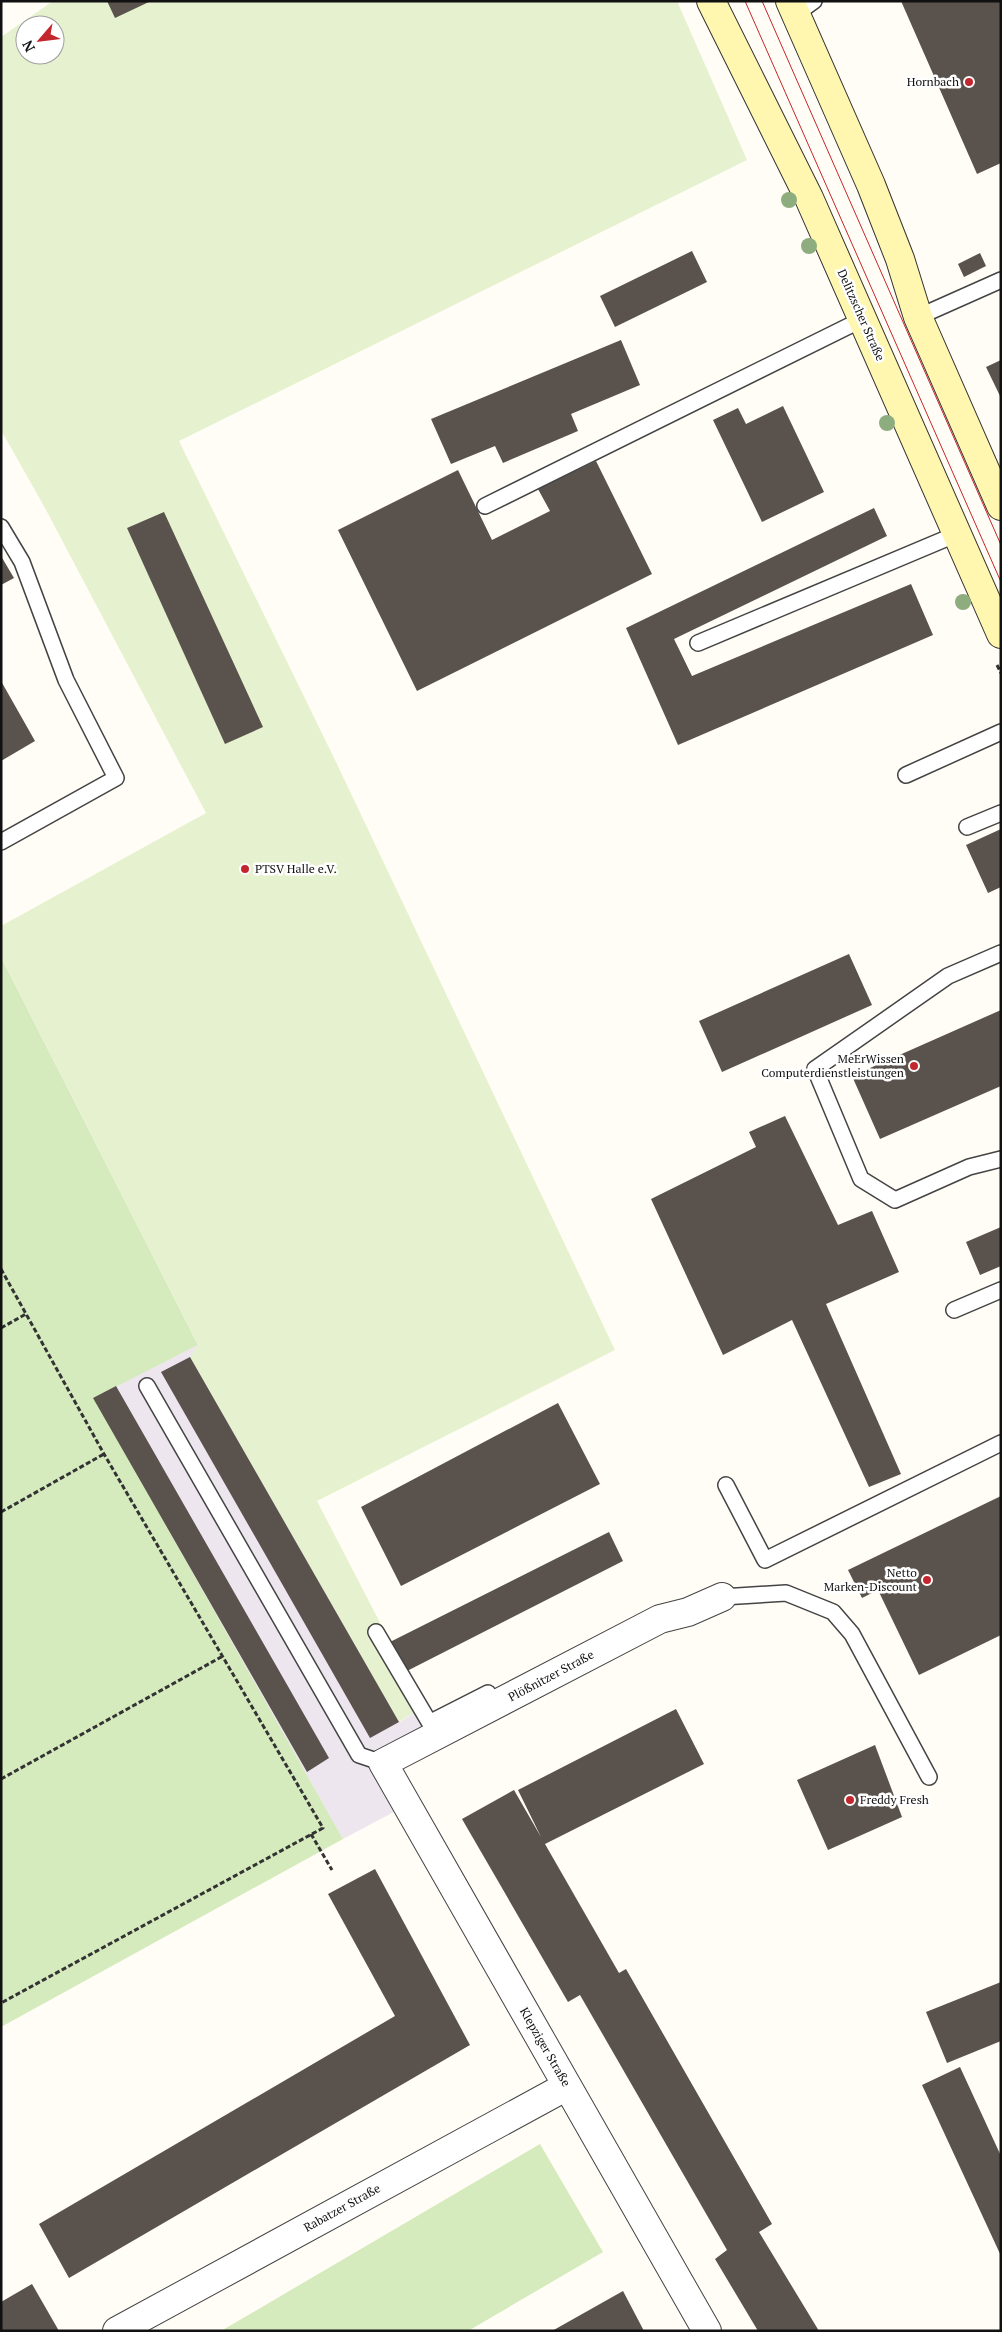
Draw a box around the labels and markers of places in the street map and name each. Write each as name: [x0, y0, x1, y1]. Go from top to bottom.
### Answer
place label: Hornbach: [907, 74, 959, 89]
marker: Hornbach: [963, 76, 975, 88]
place label: PTSV Halle e.V.: [255, 861, 337, 876]
marker: PTSV Halle e.V.: [239, 863, 251, 875]
place label: MeErWissen Computerdienstleistungen: [761, 1051, 904, 1080]
marker: MeErWissen Computerdienstleistungen: [908, 1060, 920, 1072]
place label: Netto Marken-Discount: [824, 1565, 918, 1594]
marker: Netto Marken-Discount: [921, 1574, 933, 1586]
place label: Freddy Fresh: [860, 1792, 929, 1807]
marker: Freddy Fresh: [844, 1794, 856, 1806]

